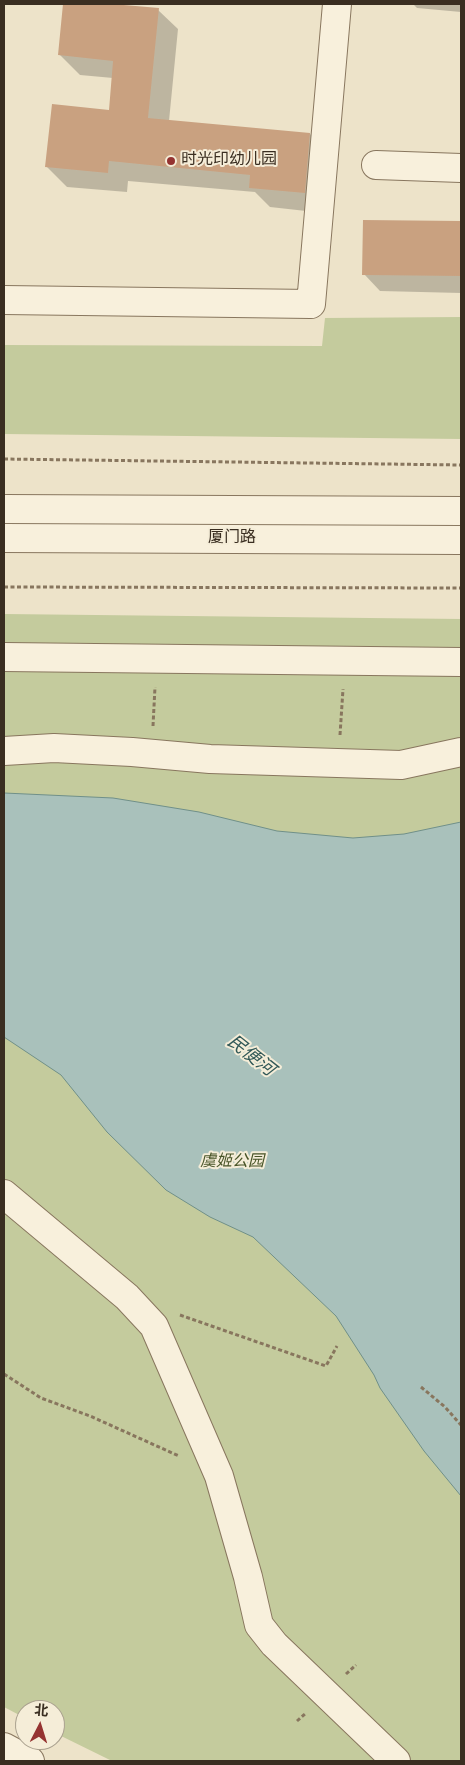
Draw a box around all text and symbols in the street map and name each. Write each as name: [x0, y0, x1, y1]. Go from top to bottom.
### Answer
place label: 时光印幼儿园: [181, 151, 277, 171]
marker: 时光印幼儿园: [165, 155, 177, 167]
street label: 厦门路: [208, 529, 256, 549]
water label: 民便河: [222, 1032, 278, 1082]
park label: 虞姬公园: [200, 1153, 264, 1173]
text: 北: [33, 1699, 49, 1722]
north arrow: [15, 1700, 65, 1750]

